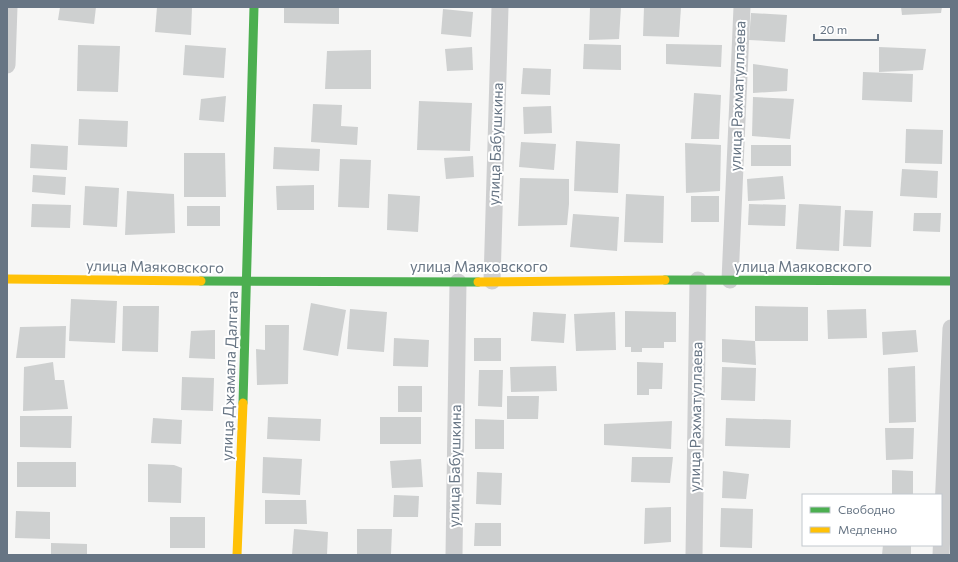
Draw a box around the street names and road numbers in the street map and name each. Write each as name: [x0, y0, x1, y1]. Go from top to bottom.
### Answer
street label: улица Рахматуллаева: [725, 20, 749, 172]
street label: улица Бабушкина: [484, 82, 506, 206]
street label: улица Маяковского: [86, 256, 224, 276]
street label: улица Маяковского: [410, 257, 548, 275]
street label: улица Маяковского: [734, 257, 872, 275]
street label: улица Джамала Далгата: [217, 290, 241, 461]
street label: улица Рахматуллаева: [685, 342, 705, 492]
street label: улица Бабушкина: [444, 404, 464, 528]

